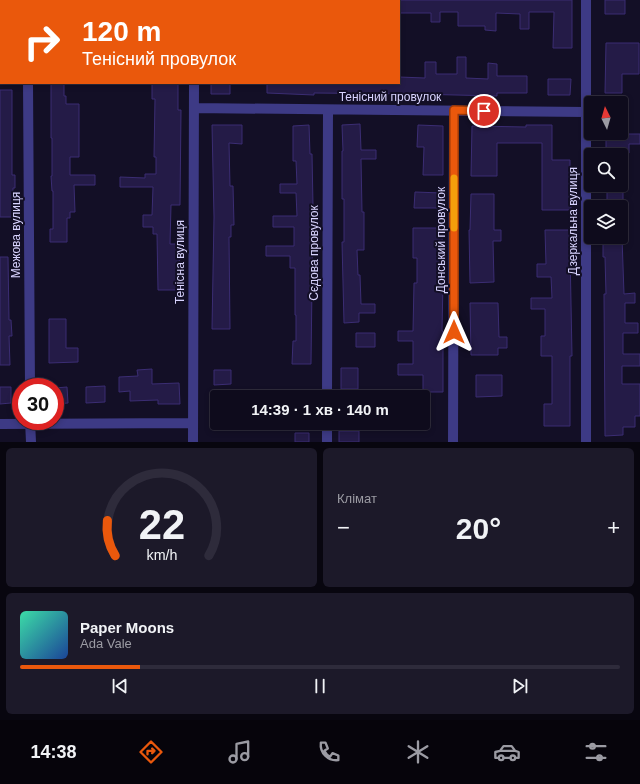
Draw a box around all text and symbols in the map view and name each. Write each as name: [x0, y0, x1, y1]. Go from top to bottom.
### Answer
icon: right: [16, 16, 68, 68]
text: 120 m: [82, 16, 161, 47]
text: Тенісний провулок: [82, 49, 236, 69]
street label: Тенісний провулок: [339, 90, 442, 104]
pin: [467, 94, 501, 128]
north arrow: [584, 96, 628, 140]
map controls: [584, 96, 628, 244]
icon: arrive: [473, 100, 495, 122]
button: search: [584, 148, 628, 192]
street label: Дзеркальна вулиця: [566, 167, 580, 275]
street label: Донський провулок: [434, 186, 448, 293]
street label: Межова вулиця: [9, 192, 23, 278]
button: layers: [584, 200, 628, 244]
street label: Сєдова провулок: [307, 205, 321, 301]
street label: Тенісна вулиця: [173, 220, 187, 304]
position arrow: [433, 311, 475, 353]
speed limit sign: 30: [12, 378, 64, 430]
text: 14:39 · 1 хв · 140 m: [251, 401, 389, 418]
text: Клімат: [337, 491, 377, 506]
text: 22: [138, 500, 185, 547]
text: 20°: [456, 512, 501, 545]
text: −: [337, 515, 350, 540]
text: +: [607, 515, 620, 540]
text: km/h: [146, 546, 177, 562]
text: Paper Moons: [80, 619, 174, 636]
text: Ada Vale: [80, 636, 132, 651]
icon: previous: [109, 675, 131, 697]
icon: pause: [309, 675, 331, 697]
icon: next: [509, 675, 531, 697]
icon: directions: [137, 738, 165, 766]
icon: music: [226, 738, 254, 766]
icon: phone: [315, 738, 343, 766]
icon: climate: [404, 738, 432, 766]
icon: car: [493, 738, 521, 766]
icon: filters: [582, 738, 610, 766]
text: 14:38: [30, 742, 76, 762]

